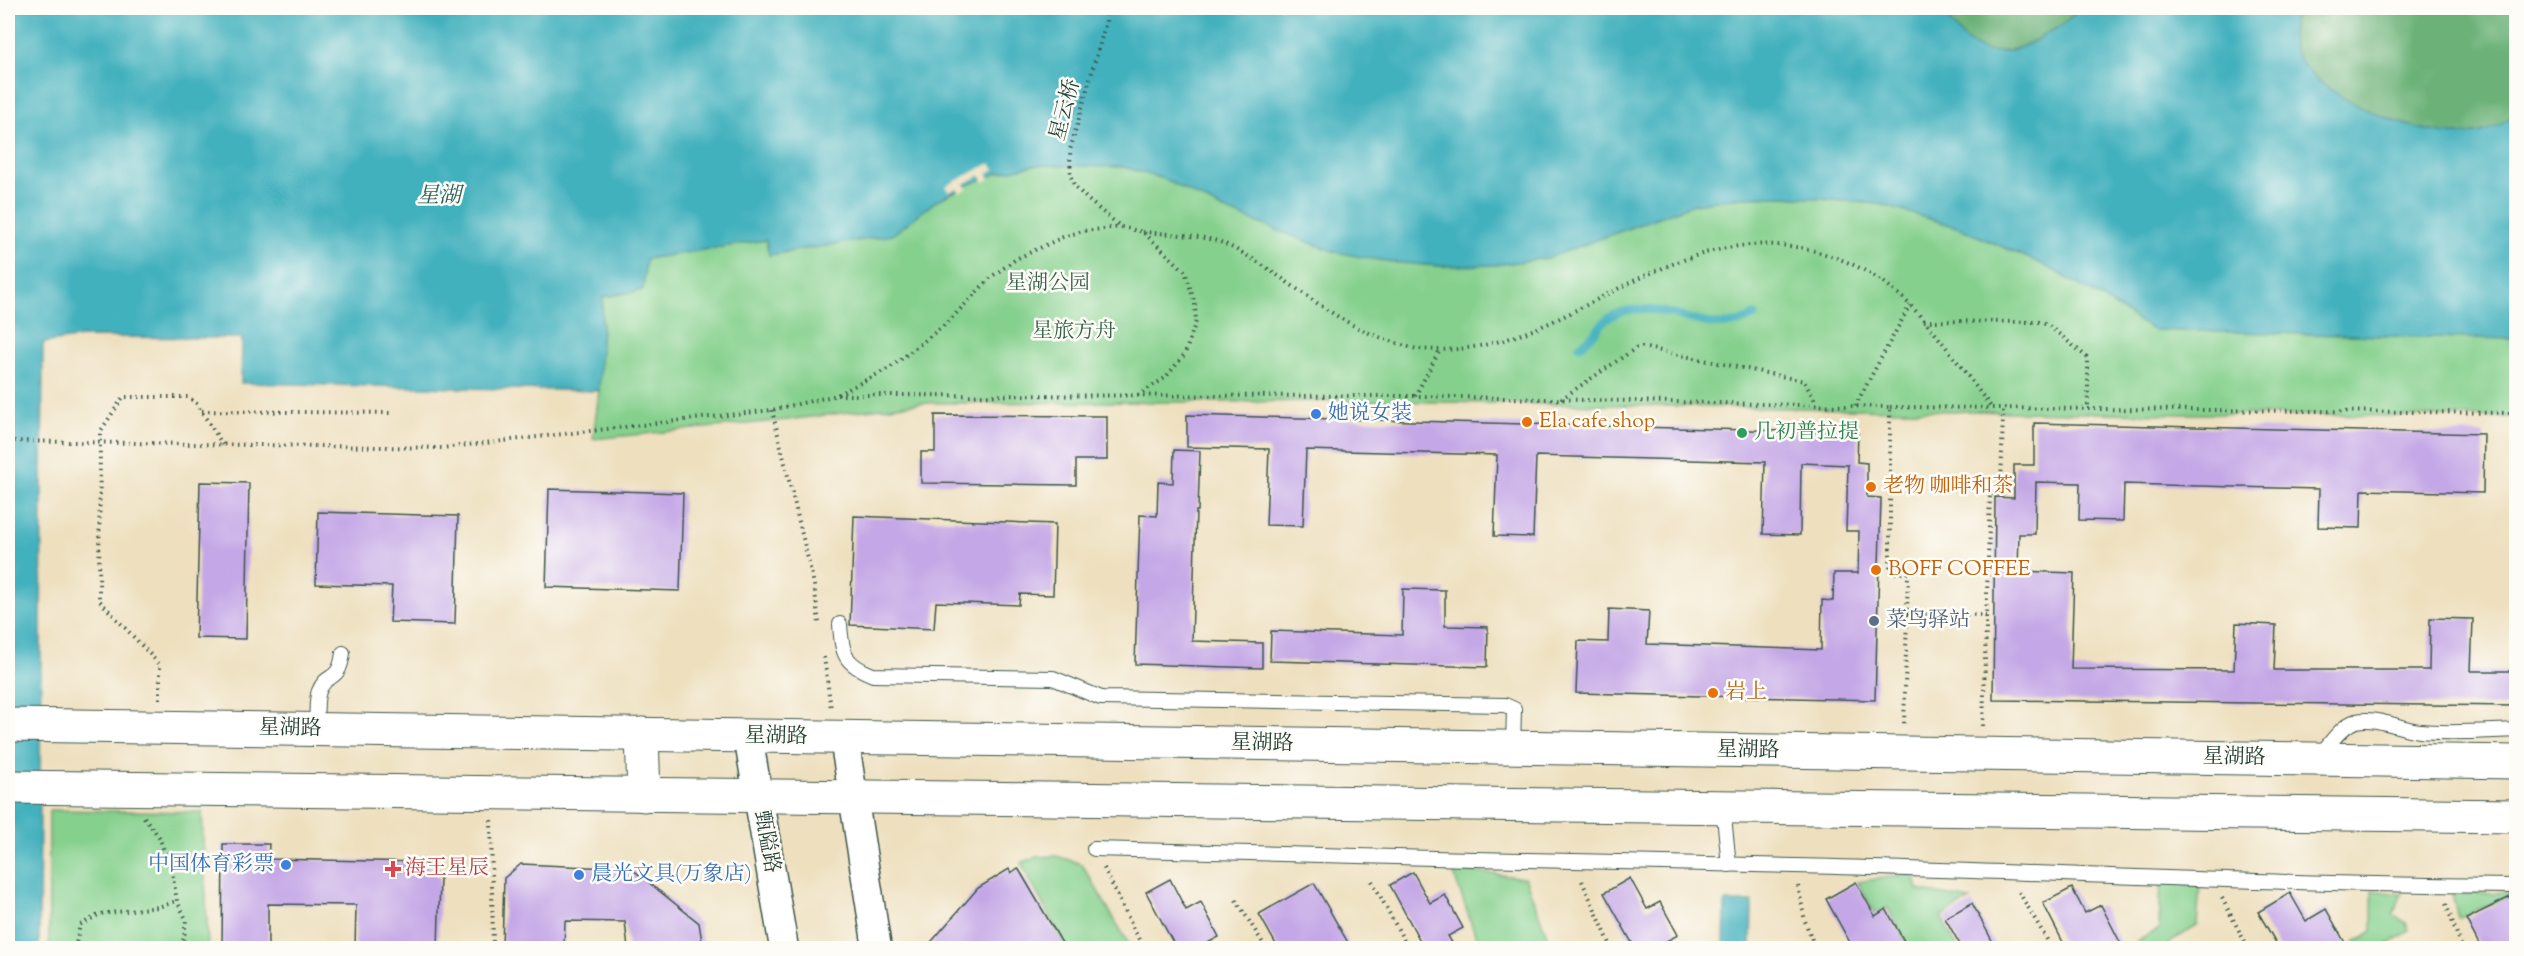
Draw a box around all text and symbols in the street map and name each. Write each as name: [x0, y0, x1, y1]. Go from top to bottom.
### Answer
street label: 星云桥: [1043, 76, 1089, 144]
water label: 星湖: [417, 181, 465, 213]
park label: 星湖公园: [1006, 269, 1090, 299]
park label: 星旅方舟: [1032, 317, 1116, 347]
place label: 她说女装: [1328, 399, 1412, 429]
marker: 她说女装: [1309, 407, 1323, 421]
place label: Ela cafe shop: [1539, 407, 1655, 437]
marker: Ela cafe shop: [1520, 415, 1534, 429]
place label: 几初普拉提: [1754, 418, 1859, 448]
marker: 几初普拉提: [1735, 426, 1749, 440]
place label: 老物 咖啡和茶: [1883, 472, 2013, 502]
marker: 老物 咖啡和茶: [1864, 480, 1878, 494]
place label: BOFF COFFEE: [1888, 555, 2031, 585]
marker: BOFF COFFEE: [1869, 563, 1883, 577]
place label: 菜鸟驿站: [1886, 606, 1970, 636]
marker: 菜鸟驿站: [1867, 614, 1881, 628]
place label: 岩上: [1725, 678, 1767, 708]
marker: 岩上: [1706, 686, 1720, 700]
street label: 星湖路: [258, 713, 322, 745]
street label: 星湖路: [744, 721, 808, 753]
street label: 星湖路: [1230, 728, 1294, 760]
street label: 星湖路: [1716, 735, 1780, 767]
street label: 星湖路: [2202, 742, 2266, 774]
street label: 甄隘路: [746, 808, 786, 876]
place label: 中国体育彩票: [148, 850, 274, 880]
place label: 海王星辰: [405, 854, 489, 884]
marker: 中国体育彩票: [279, 858, 293, 872]
place label: 晨光文具(万象店): [591, 860, 752, 890]
marker: 海王星辰: [386, 862, 400, 876]
marker: 晨光文具(万象店): [572, 868, 586, 882]

